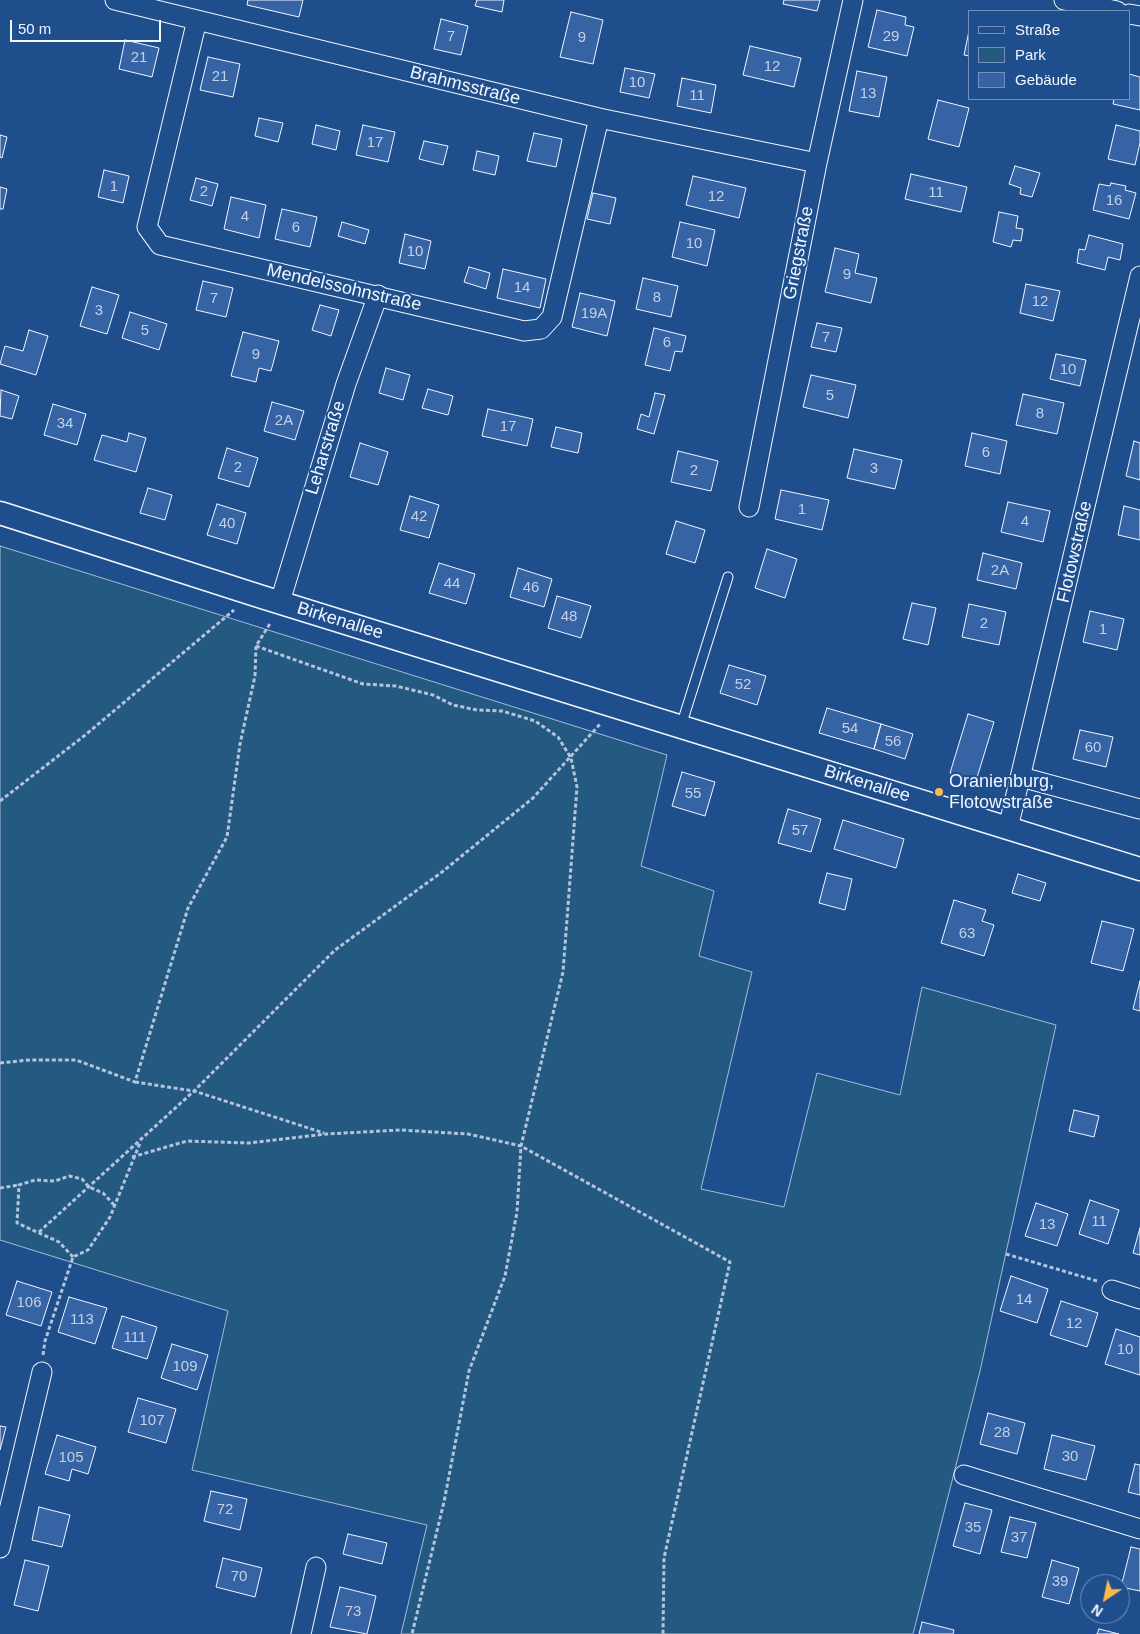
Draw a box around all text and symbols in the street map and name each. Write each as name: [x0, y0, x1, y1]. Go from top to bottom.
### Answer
scale bar: [12, 10, 164, 42]
legend: [968, 10, 1130, 100]
text: 50 m: [18, 20, 51, 37]
text: Straße: [1015, 21, 1060, 38]
house number: 7: [447, 28, 455, 46]
house number: 29: [883, 28, 899, 46]
house number: 9: [578, 29, 586, 47]
text: Park: [1015, 46, 1046, 63]
house number: 21: [131, 49, 147, 67]
house number: 12: [764, 58, 780, 76]
street label: Brahmsstraße: [408, 62, 522, 110]
house number: 21: [212, 68, 228, 86]
text: Gebäude: [1015, 71, 1077, 88]
house number: 10: [629, 74, 645, 92]
house number: 13: [860, 85, 876, 103]
house number: 11: [689, 87, 705, 105]
house number: 17: [367, 134, 383, 152]
house number: 1: [110, 178, 118, 196]
house number: 2: [200, 183, 208, 201]
house number: 11: [928, 184, 944, 202]
house number: 12: [708, 188, 724, 206]
house number: 16: [1106, 192, 1122, 210]
street label: Griegstraße: [779, 204, 819, 302]
house number: 4: [241, 208, 249, 226]
house number: 6: [292, 219, 300, 237]
house number: 10: [686, 235, 702, 253]
house number: 10: [407, 243, 423, 261]
street label: Mendelssohnstraße: [265, 260, 423, 316]
house number: 9: [843, 266, 851, 284]
house number: 14: [514, 279, 530, 297]
house number: 8: [653, 289, 661, 307]
house number: 7: [210, 290, 218, 308]
house number: 12: [1032, 293, 1048, 311]
house number: 3: [95, 302, 103, 320]
house number: 19A: [581, 305, 607, 323]
house number: 5: [141, 322, 149, 340]
house number: 7: [822, 329, 830, 347]
house number: 6: [663, 334, 671, 352]
house number: 9: [252, 346, 260, 364]
house number: 10: [1060, 361, 1076, 379]
house number: 5: [826, 387, 834, 405]
street label: Leharstraße: [301, 398, 351, 498]
house number: 8: [1036, 405, 1044, 423]
house number: 2A: [275, 412, 293, 430]
house number: 34: [57, 415, 73, 433]
house number: 17: [500, 418, 516, 436]
house number: 6: [982, 444, 990, 462]
house number: 2: [234, 459, 242, 477]
house number: 3: [870, 460, 878, 478]
house number: 2: [690, 462, 698, 480]
street label: Flotowstraße: [1053, 499, 1097, 605]
house number: 1: [798, 501, 806, 519]
house number: 42: [411, 508, 427, 526]
house number: 4: [1021, 513, 1029, 531]
house number: 40: [219, 515, 235, 533]
house number: 2A: [991, 562, 1009, 580]
house number: 44: [444, 575, 460, 593]
house number: 46: [523, 579, 539, 597]
street label: Birkenallee: [294, 598, 386, 644]
house number: 48: [561, 608, 577, 626]
house number: 2: [980, 615, 988, 633]
house number: 1: [1099, 621, 1107, 639]
house number: 52: [735, 676, 751, 694]
house number: 54: [842, 720, 858, 738]
house number: 56: [885, 733, 901, 751]
house number: 60: [1085, 739, 1101, 757]
street label: Birkenallee: [821, 761, 913, 807]
place label: Oranienburg, Flotowstraße: [949, 771, 1054, 814]
house number: 55: [685, 785, 701, 803]
marker: Oranienburg, Flotowstraße: [933, 786, 945, 798]
house number: 57: [792, 822, 808, 840]
house number: 63: [959, 925, 975, 943]
house number: 11: [1091, 1213, 1107, 1231]
house number: 13: [1039, 1216, 1055, 1234]
house number: 14: [1016, 1291, 1032, 1309]
house number: 106: [16, 1294, 42, 1312]
house number: 113: [70, 1311, 94, 1329]
house number: 12: [1066, 1315, 1082, 1333]
house number: 111: [124, 1329, 146, 1347]
house number: 10: [1117, 1341, 1133, 1359]
house number: 109: [172, 1358, 198, 1376]
house number: 107: [139, 1412, 165, 1430]
house number: 28: [994, 1424, 1010, 1442]
house number: 30: [1062, 1448, 1078, 1466]
house number: 105: [58, 1449, 84, 1467]
house number: 72: [217, 1501, 233, 1519]
house number: 35: [965, 1519, 981, 1537]
house number: 37: [1011, 1529, 1027, 1547]
house number: 70: [231, 1568, 247, 1586]
house number: 39: [1052, 1573, 1068, 1591]
north arrow: [1080, 1574, 1130, 1624]
text: N: [1089, 1601, 1106, 1620]
house number: 73: [345, 1603, 361, 1621]

